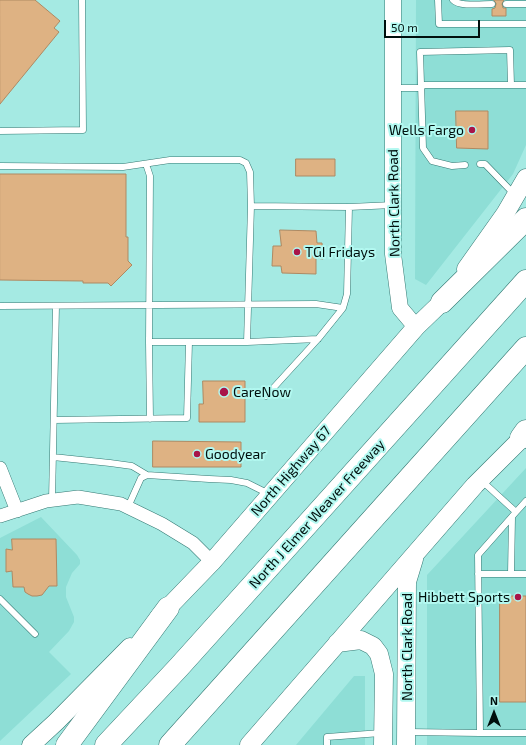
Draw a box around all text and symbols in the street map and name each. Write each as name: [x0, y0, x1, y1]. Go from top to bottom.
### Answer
scale bar: [386, 12, 482, 38]
text: 50 m: [391, 20, 418, 34]
place label: Wells Fargo: [389, 122, 464, 138]
marker: Wells Fargo: [467, 125, 477, 135]
street label: North Clark Road: [385, 149, 403, 257]
place label: TGI Fridays: [305, 244, 375, 260]
marker: TGI Fridays: [292, 247, 302, 257]
place label: CareNow: [233, 384, 291, 400]
marker: CareNow: [218, 386, 230, 398]
street label: North Highway 67: [247, 423, 335, 519]
street label: North J Elmer Weaver Freeway: [246, 436, 388, 592]
place label: Goodyear: [205, 446, 266, 462]
marker: Goodyear: [192, 449, 202, 459]
place label: Hibbett Sports: [418, 589, 510, 605]
marker: Hibbett Sports: [513, 592, 523, 602]
street label: North Clark Road: [399, 593, 415, 701]
north arrow: [474, 693, 514, 733]
text: N: [490, 694, 498, 707]

